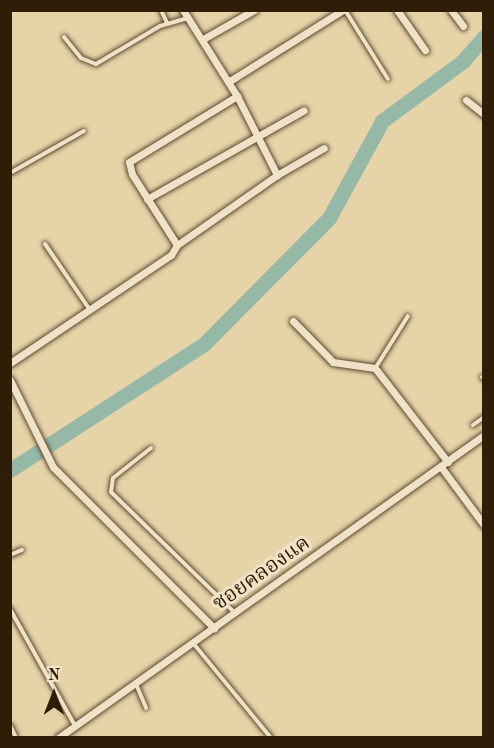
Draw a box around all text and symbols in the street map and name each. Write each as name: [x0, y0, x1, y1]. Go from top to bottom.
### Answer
street label: ซอยคลองแค: [208, 531, 316, 617]
north arrow: [24, 664, 84, 724]
text: N: [48, 668, 60, 684]

